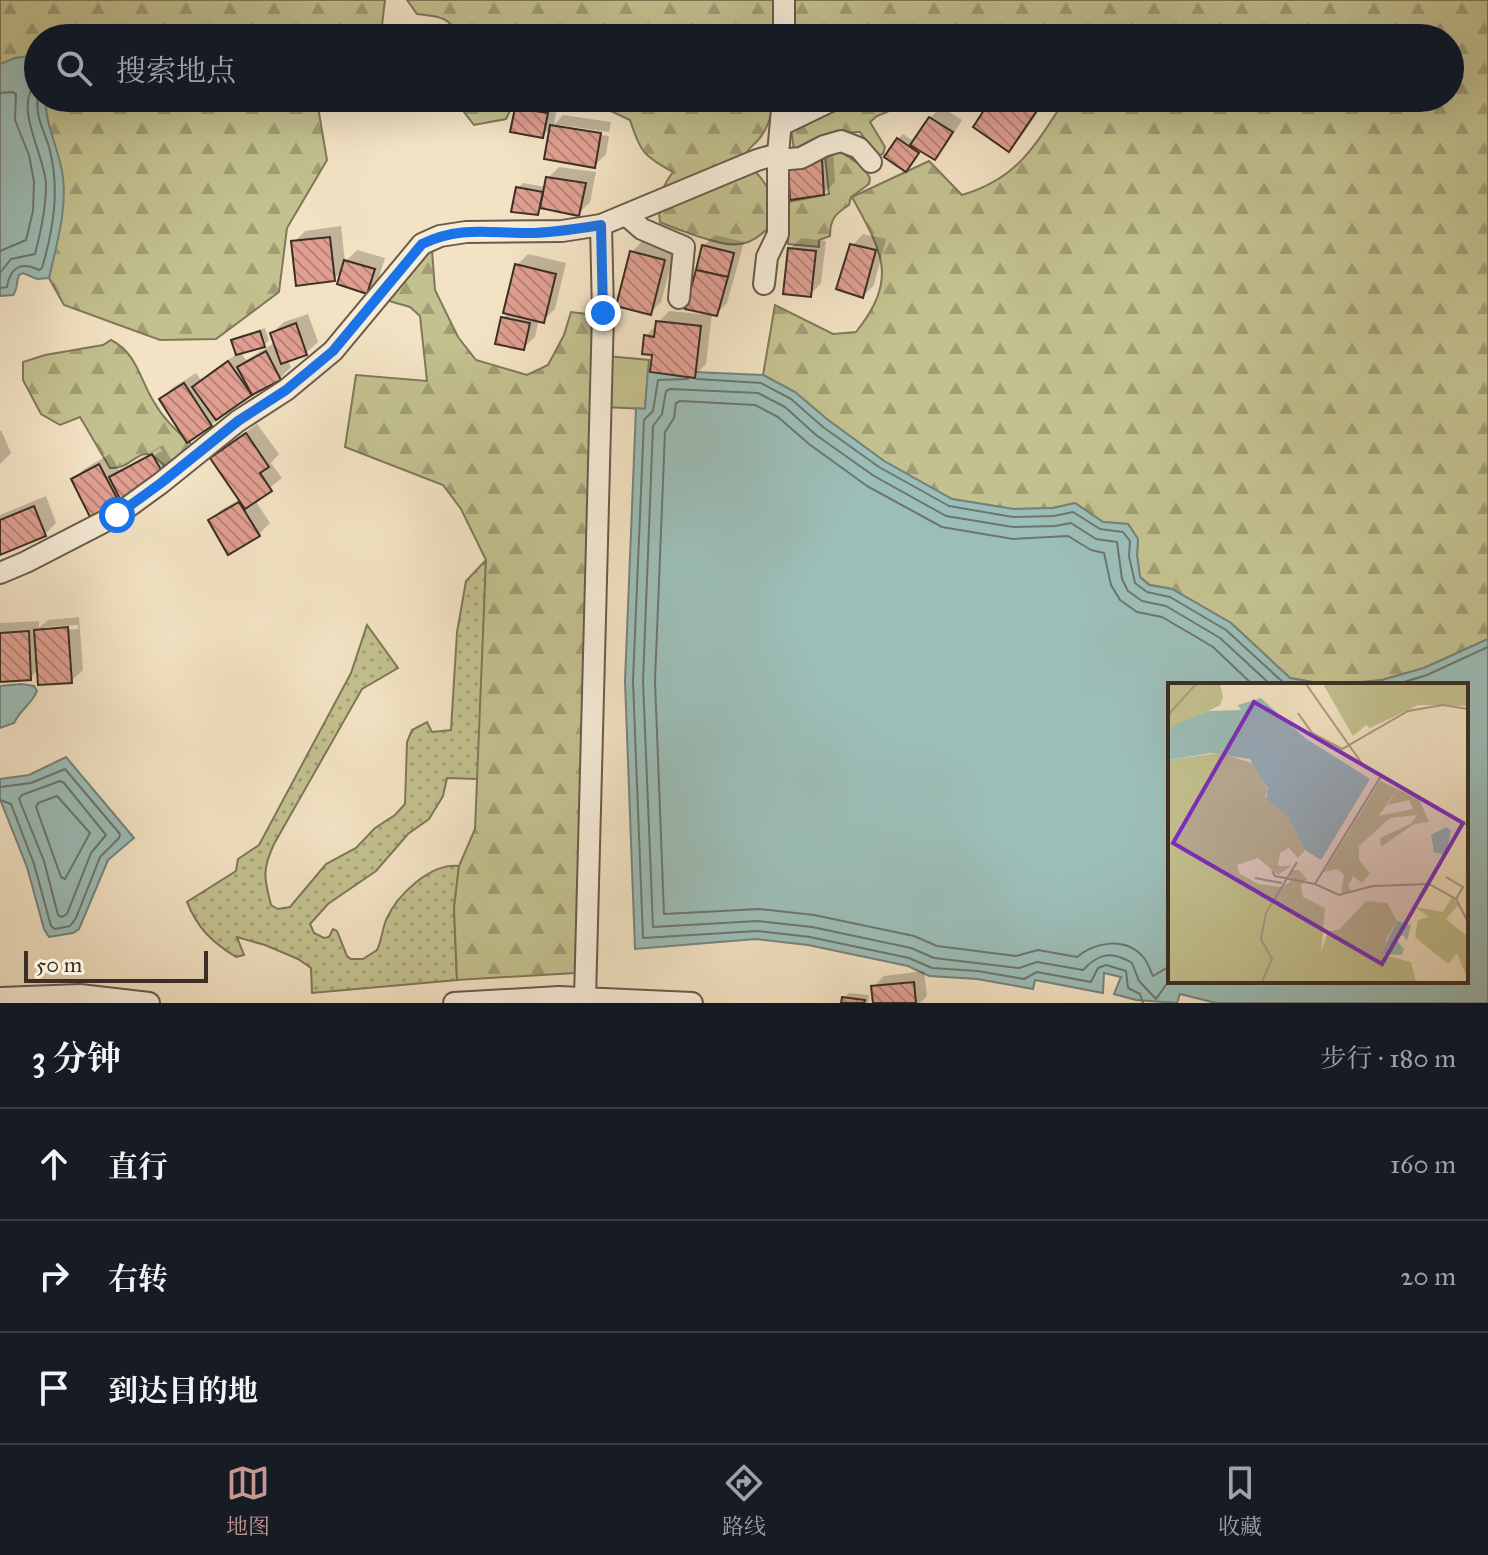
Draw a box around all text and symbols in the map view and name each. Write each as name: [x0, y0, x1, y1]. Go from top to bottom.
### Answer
search box: [24, 24, 1464, 112]
icon: search: [52, 46, 96, 90]
text: 搜索地点: [116, 53, 236, 89]
route end: [585, 295, 621, 331]
route start: [99, 497, 135, 533]
inset map: [1168, 683, 1468, 983]
scale bar: [24, 947, 208, 983]
text: 50 m: [36, 951, 82, 978]
text: 3 分钟: [32, 1038, 121, 1079]
text: 步行 · 180 m: [1320, 1042, 1456, 1074]
icon: ahead: [32, 1142, 76, 1186]
text: 160 m: [1390, 1148, 1456, 1180]
text: 直行: [108, 1149, 168, 1185]
icon: right: [32, 1254, 76, 1298]
text: 20 m: [1401, 1260, 1456, 1292]
text: 右转: [108, 1261, 168, 1297]
icon: arrive: [32, 1366, 76, 1410]
text: 到达目的地: [108, 1373, 258, 1409]
tab: 地图: [226, 1461, 270, 1540]
tab: 路线: [722, 1461, 766, 1540]
tab: 收藏: [1218, 1461, 1262, 1540]

